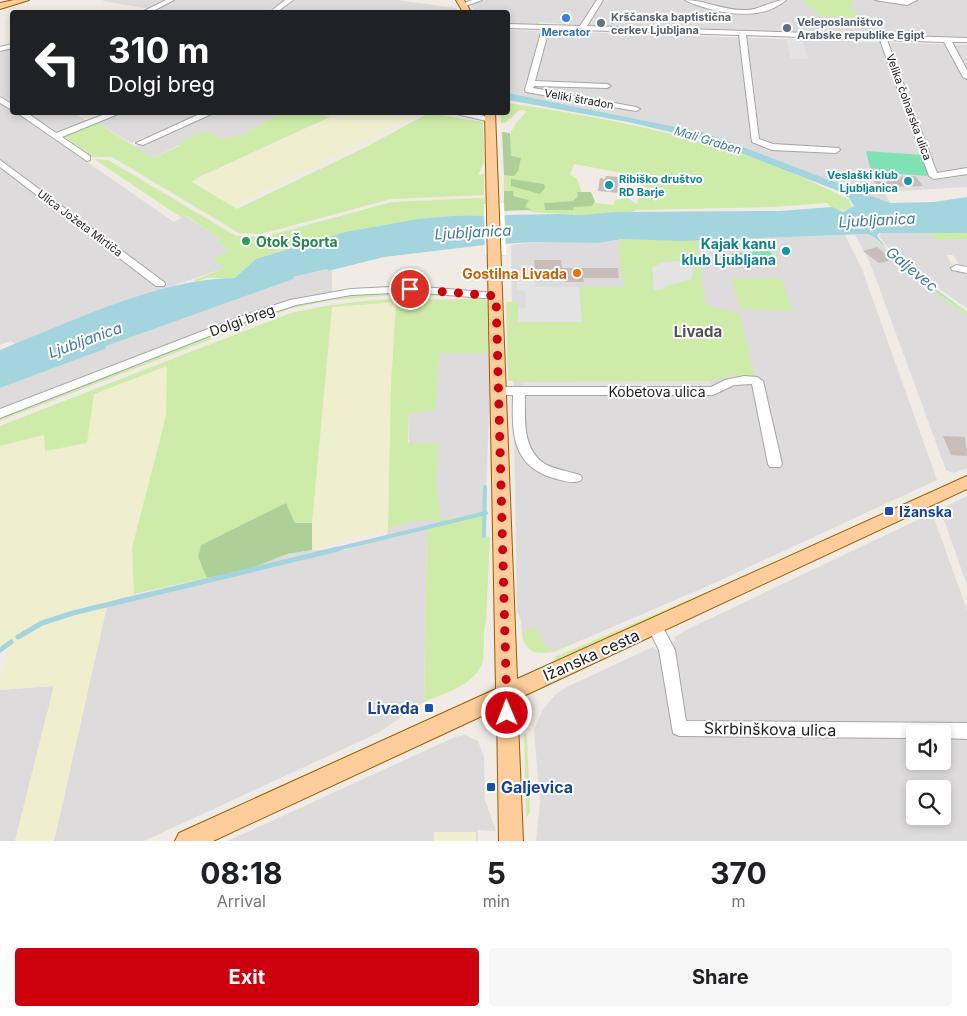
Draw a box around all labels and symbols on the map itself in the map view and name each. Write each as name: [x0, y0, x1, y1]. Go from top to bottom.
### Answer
place label: Krščanska baptistična cerkev Ljubljana: [611, 10, 731, 37]
marker: Mercator: [560, 12, 572, 24]
place label: Veleposlaništvo Arabske republike Egipt: [797, 15, 925, 42]
marker: Krščanska baptistična cerkev Ljubljana: [595, 17, 607, 29]
marker: Veleposlaništvo Arabske republike Egipt: [781, 22, 793, 34]
place label: Mercator: [541, 25, 591, 39]
street label: Velika čolnarska ulica: [883, 52, 935, 162]
street label: Veliki štradon: [543, 86, 615, 112]
water label: Mali Graben: [673, 123, 743, 157]
place label: Veslaški klub Ljubljanica: [827, 168, 898, 195]
place label: Ribiško društvo RD Barje: [619, 172, 703, 199]
marker: Veslaški klub Ljubljanica: [902, 175, 914, 187]
marker: Ribiško društvo RD Barje: [603, 179, 615, 191]
street label: Ulica Jožeta Mirtiča: [35, 186, 125, 260]
water label: Ljubljanica: [838, 208, 916, 232]
water label: Ljubljanica: [434, 220, 512, 244]
place label: Otok Športa: [256, 233, 338, 250]
marker: Otok Športa: [240, 235, 252, 247]
place label: Kajak kanu klub Ljubljana: [681, 235, 776, 268]
water label: Galjevec: [882, 242, 942, 296]
marker: Kajak kanu klub Ljubljana: [780, 245, 792, 257]
place label: Gostilna Livada: [462, 265, 567, 282]
marker: Gostilna Livada: [571, 267, 583, 279]
pin: [389, 268, 431, 310]
street label: Dolgi breg: [207, 300, 277, 340]
water label: Ljubljanica: [46, 318, 124, 362]
district label: Livada: [674, 322, 722, 341]
street label: Kobetova ulica: [608, 383, 706, 400]
place label: Ižanska: [899, 503, 952, 520]
marker: Ižanska: [883, 505, 895, 517]
street label: Ižanska cesta: [540, 625, 642, 685]
position arrow: [480, 686, 532, 738]
place label: Livada: [368, 698, 419, 718]
marker: Livada: [423, 702, 435, 714]
street label: Skrbinškova ulica: [704, 718, 836, 740]
place label: Galjevica: [501, 777, 573, 797]
marker: Galjevica: [485, 781, 497, 793]

